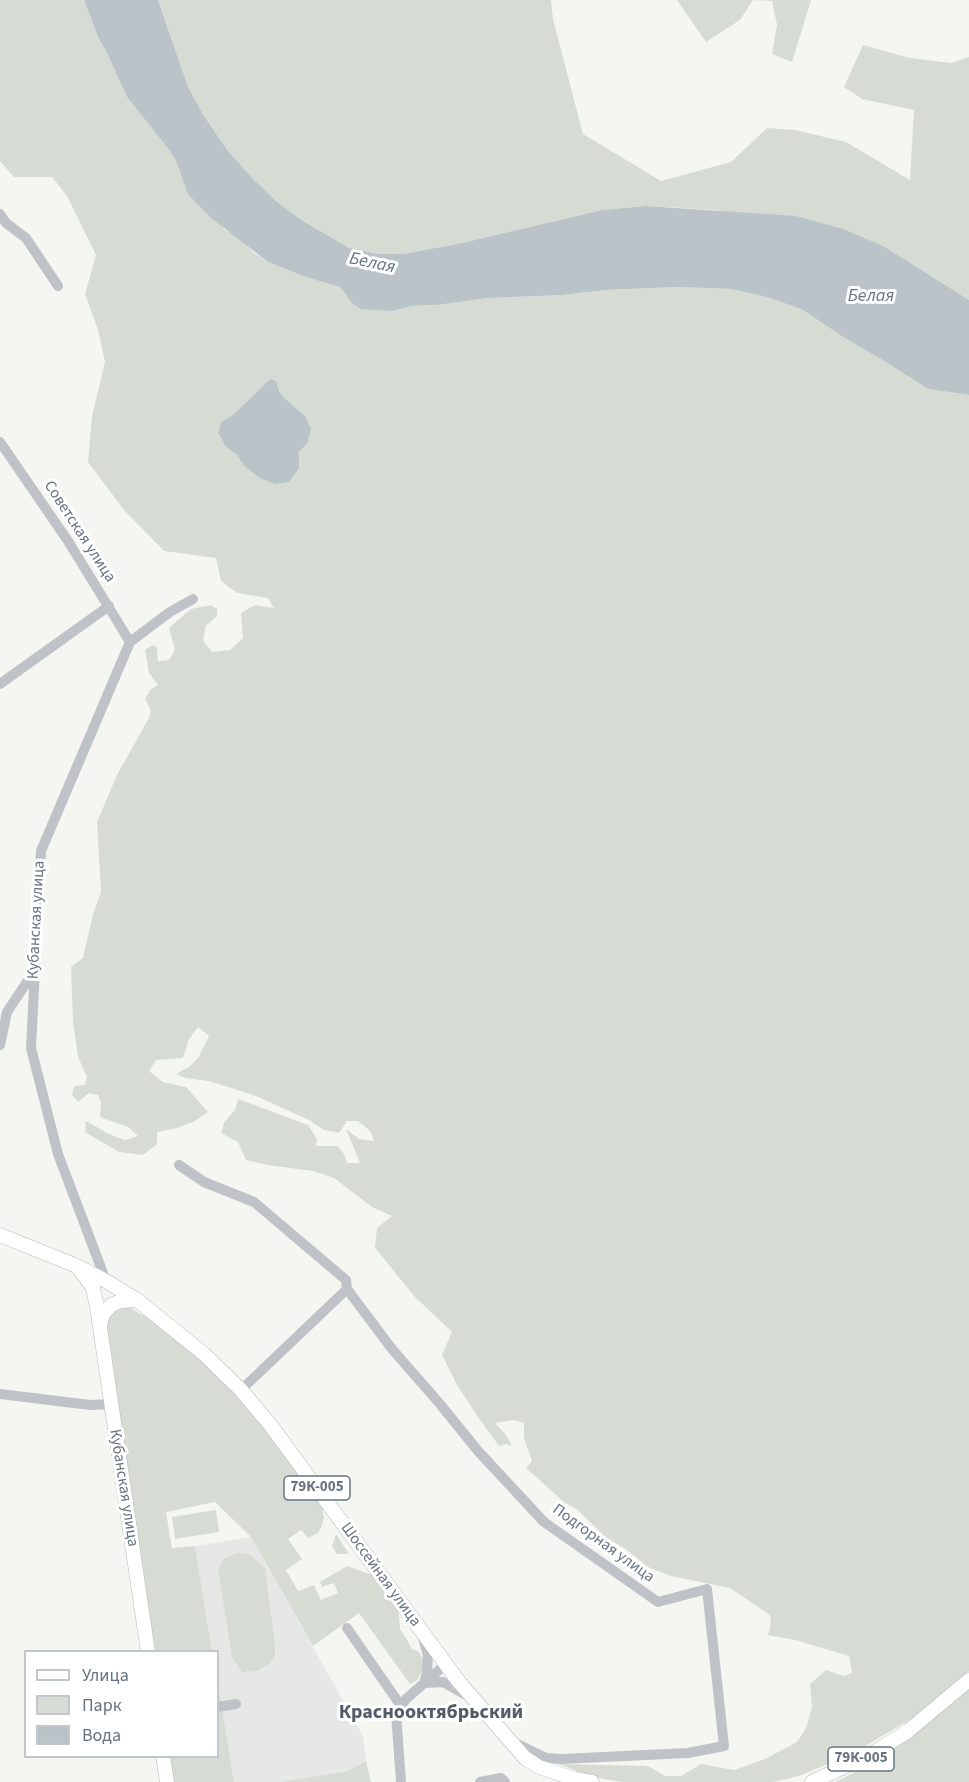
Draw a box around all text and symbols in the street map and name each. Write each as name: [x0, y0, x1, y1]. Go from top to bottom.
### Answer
water label: Белая: [347, 249, 397, 279]
water label: Белая: [848, 286, 894, 308]
street label: Советская улица: [39, 478, 119, 586]
street label: Кубанская улица: [24, 860, 50, 980]
street label: Кубанская улица: [104, 1428, 142, 1548]
road number: 79К-005: [284, 1476, 350, 1500]
street label: Подгорная улица: [548, 1501, 658, 1587]
street label: Шоссейная улица: [336, 1519, 424, 1631]
legend: [24, 1650, 219, 1758]
text: Улица: [82, 1663, 129, 1688]
text: Парк: [82, 1693, 122, 1718]
district label: Краснооктябрьский: [339, 1702, 523, 1726]
text: Вода: [82, 1723, 121, 1748]
road number: 79К-005: [828, 1747, 894, 1771]

